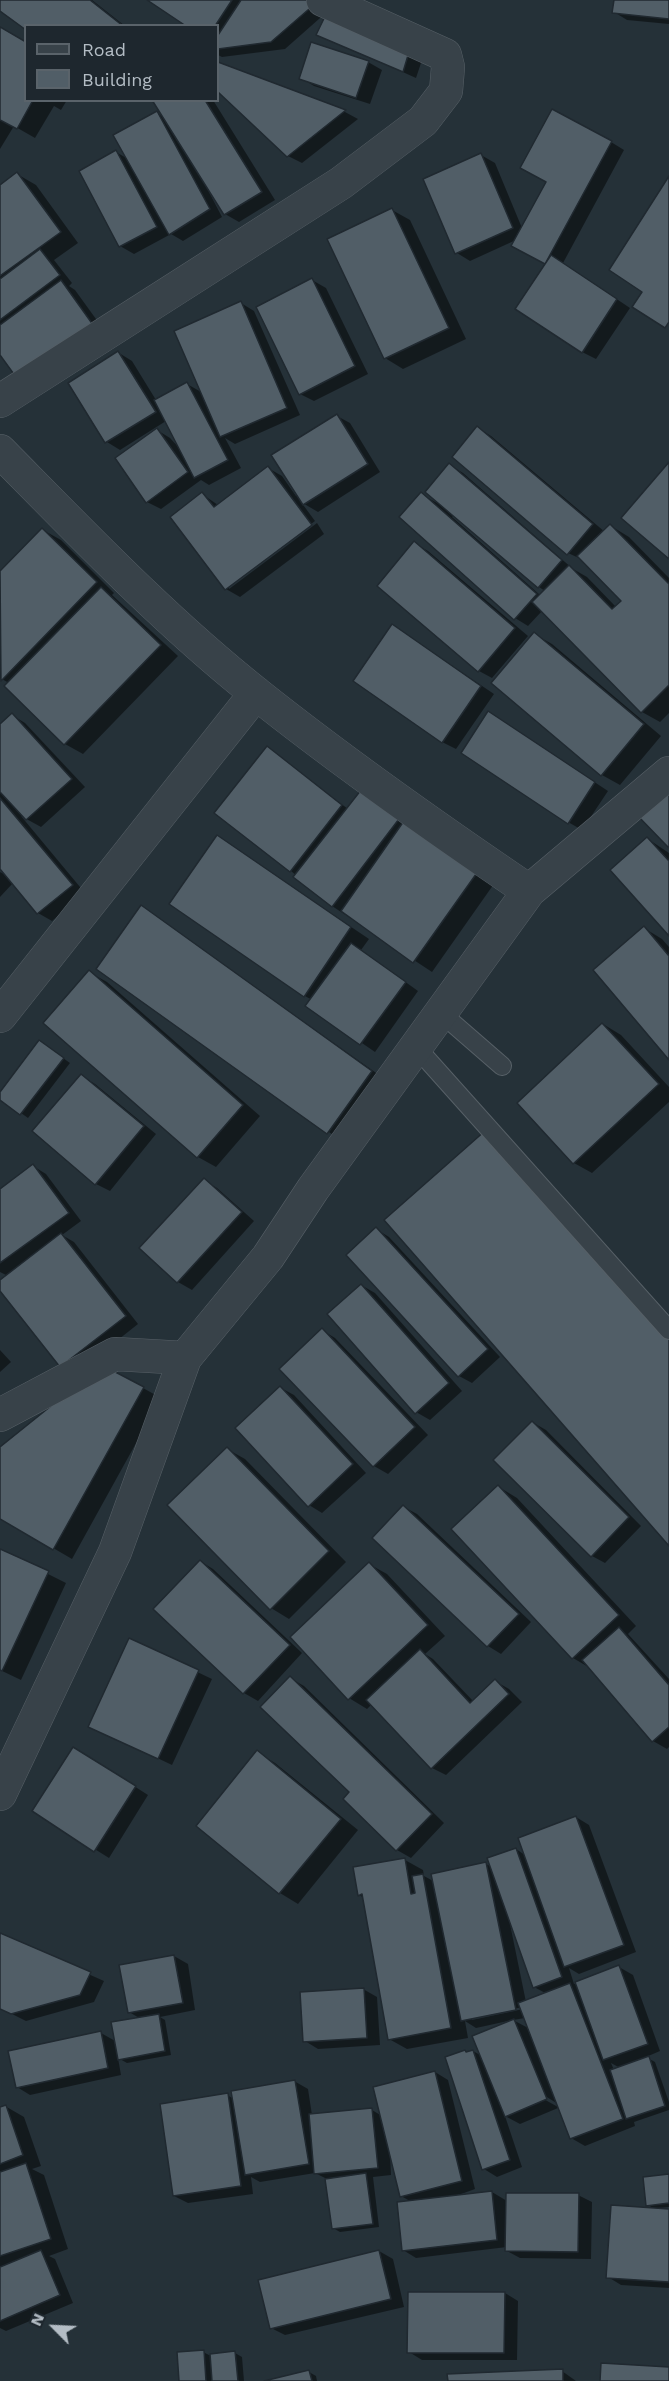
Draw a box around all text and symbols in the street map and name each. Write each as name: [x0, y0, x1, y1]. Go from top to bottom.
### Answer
legend: [24, 24, 219, 102]
text: Road: [82, 39, 126, 60]
text: Building: [82, 69, 152, 90]
north arrow: [24, 2297, 84, 2357]
text: N: [26, 2310, 48, 2329]

